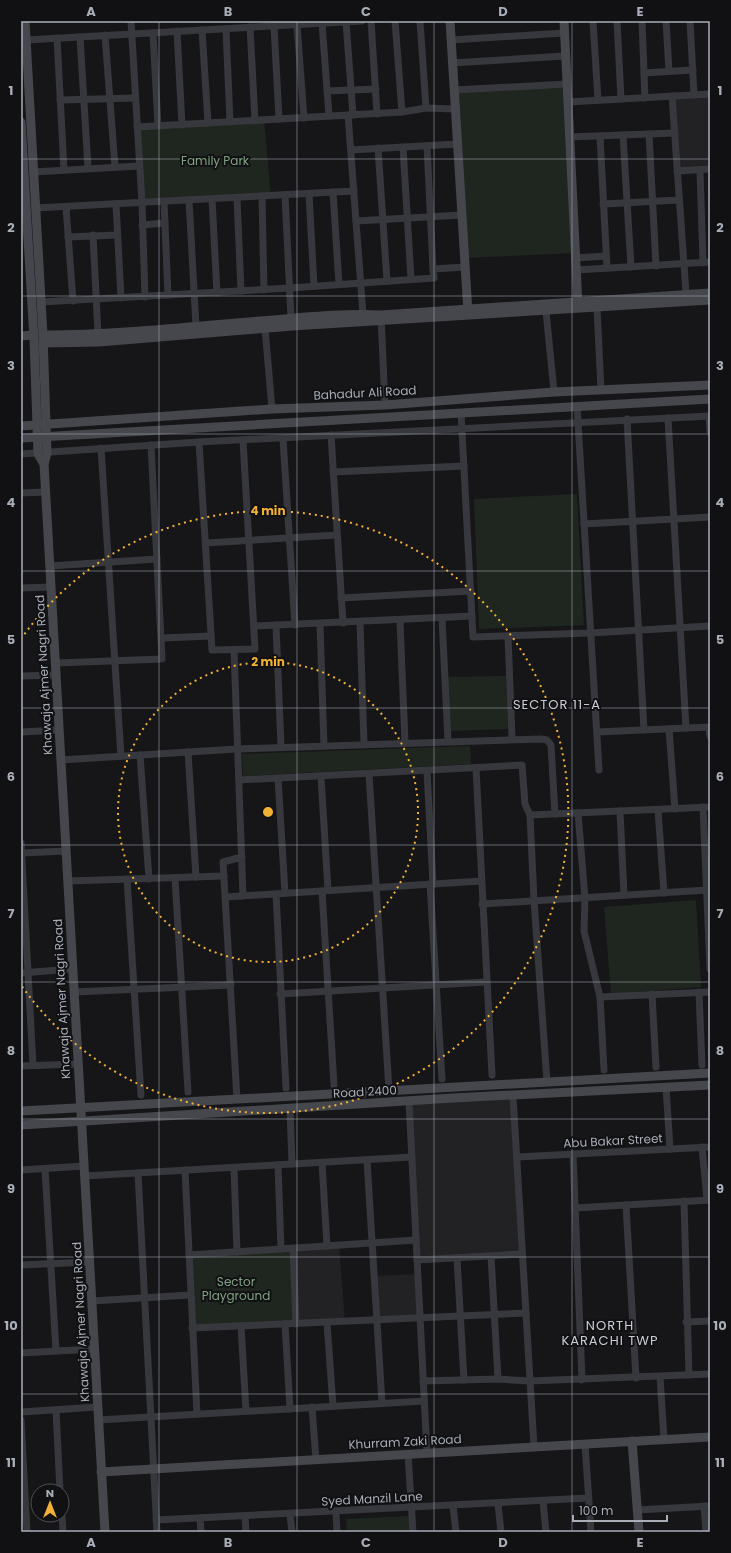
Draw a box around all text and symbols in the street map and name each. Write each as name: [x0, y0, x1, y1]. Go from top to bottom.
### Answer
text: A: [86, 2, 96, 21]
text: B: [224, 2, 233, 21]
text: C: [361, 2, 371, 21]
text: D: [498, 2, 508, 21]
text: E: [636, 2, 644, 21]
text: 1: [9, 81, 13, 100]
text: 1: [718, 81, 722, 100]
park label: Family Park: [181, 152, 250, 169]
text: 2: [7, 218, 15, 237]
text: 2: [716, 218, 724, 237]
text: 3: [7, 356, 15, 375]
text: 3: [716, 356, 724, 375]
street label: Bahadur Ali Road: [313, 381, 417, 404]
text: 4: [7, 493, 16, 512]
text: 4: [716, 493, 725, 512]
text: 4 min: [250, 502, 286, 519]
street label: Khawaja Ajmer Nagri Road: [31, 595, 56, 755]
text: 5: [7, 630, 15, 649]
text: 5: [716, 630, 724, 649]
text: 2 min: [251, 653, 285, 670]
district label: SECTOR 11-A: [513, 695, 601, 714]
text: 6: [7, 767, 15, 786]
text: 6: [716, 767, 724, 786]
centre of rings: [261, 805, 275, 819]
text: 7: [8, 904, 15, 923]
text: 7: [717, 904, 724, 923]
street label: Khawaja Ajmer Nagri Road: [49, 919, 74, 1079]
text: 8: [7, 1041, 15, 1060]
text: 8: [716, 1041, 724, 1060]
street label: Road 2400: [333, 1081, 397, 1102]
street label: Abu Bakar Street: [563, 1129, 663, 1152]
text: 9: [7, 1179, 15, 1198]
text: 9: [716, 1179, 724, 1198]
street label: Khawaja Ajmer Nagri Road: [68, 1242, 93, 1402]
park label: Sector Playground: [202, 1273, 270, 1304]
text: 10: [4, 1316, 18, 1335]
district label: NORTH KARACHI TWP: [561, 1316, 659, 1350]
text: 10: [713, 1316, 727, 1335]
street label: Khurram Zaki Road: [348, 1430, 462, 1453]
text: 11: [6, 1453, 16, 1472]
text: 11: [715, 1453, 725, 1472]
north arrow: [30, 1483, 70, 1523]
text: N: [46, 1485, 54, 1501]
street label: Syed Manzil Lane: [321, 1487, 423, 1510]
scale bar: [573, 1497, 667, 1523]
text: 100 m: [579, 1502, 613, 1519]
text: A: [86, 1533, 96, 1552]
text: B: [224, 1533, 233, 1552]
text: C: [361, 1533, 371, 1552]
text: D: [498, 1533, 508, 1552]
text: E: [636, 1533, 644, 1552]

